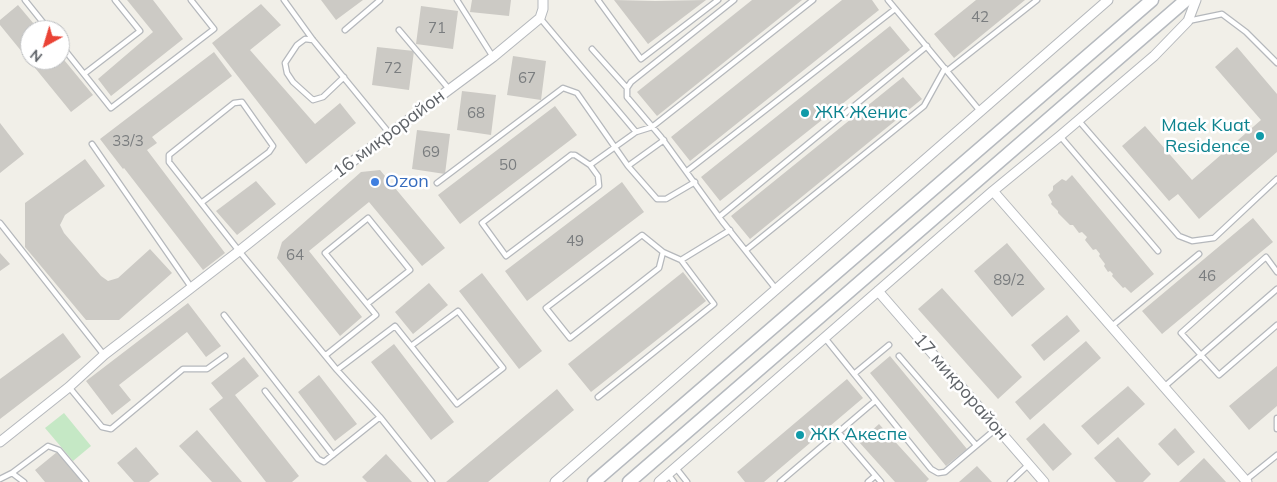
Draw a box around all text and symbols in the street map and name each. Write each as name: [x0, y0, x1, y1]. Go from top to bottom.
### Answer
house number: 42: [971, 8, 989, 26]
house number: 71: [428, 19, 446, 37]
north arrow: [20, 20, 70, 70]
text: N: [26, 46, 46, 66]
house number: 72: [384, 59, 402, 77]
house number: 67: [518, 69, 536, 87]
street label: 16 микрорайон: [329, 85, 449, 183]
place label: ЖК Женис: [815, 102, 908, 124]
house number: 68: [467, 104, 485, 122]
marker: ЖК Женис: [799, 107, 811, 119]
place label: Maek Kuat Residence: [1161, 115, 1250, 158]
marker: Maek Kuat Residence: [1254, 130, 1266, 142]
house number: 33/3: [112, 132, 144, 150]
house number: 69: [422, 143, 440, 161]
house number: 50: [499, 156, 517, 174]
place label: Ozon: [385, 171, 429, 193]
marker: Ozon: [369, 176, 381, 188]
house number: 49: [566, 232, 584, 250]
house number: 64: [286, 246, 304, 264]
house number: 46: [1198, 267, 1216, 285]
house number: 89/2: [993, 271, 1025, 289]
street label: 17 микрорайон: [909, 329, 1013, 445]
place label: ЖК Акеспе: [810, 424, 907, 446]
marker: ЖК Акеспе: [794, 429, 806, 441]

